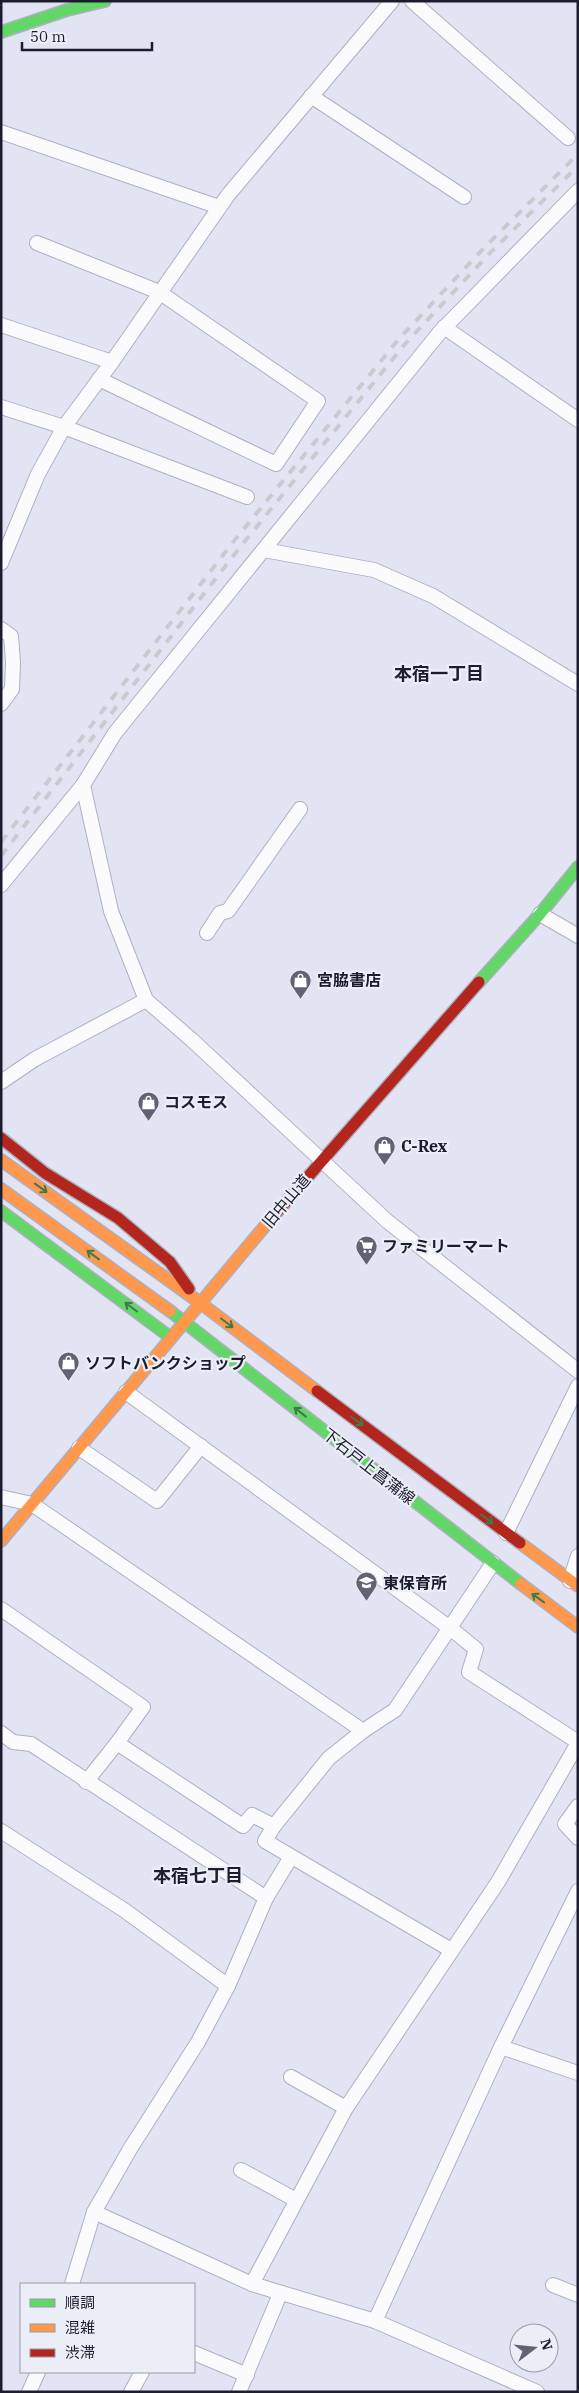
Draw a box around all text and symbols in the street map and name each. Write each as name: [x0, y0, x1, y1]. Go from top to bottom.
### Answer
scale bar: [22, 20, 152, 52]
text: 50 m: [30, 27, 66, 46]
district label: 本宿一丁目: [394, 662, 484, 685]
shop icon: 宮脇書店: [289, 968, 313, 999]
place label: 宮脇書店: [317, 970, 381, 990]
shop icon: コスモス: [136, 1090, 160, 1121]
place label: コスモス: [164, 1092, 228, 1112]
shop icon: C-Rex: [373, 1134, 397, 1165]
place label: C-Rex: [401, 1136, 448, 1156]
street label: 旧中山道: [258, 1170, 314, 1232]
one-way arrow: [34, 1183, 48, 1193]
supermarket icon: ファミリーマート: [354, 1234, 378, 1265]
place label: ファミリーマート: [382, 1236, 510, 1256]
one-way arrow: [86, 1250, 100, 1260]
one-way arrow: [125, 1302, 138, 1313]
one-way arrow: [220, 1318, 233, 1329]
shop icon: ソフトバンクショップ: [57, 1351, 81, 1382]
place label: ソフトバンクショップ: [85, 1353, 246, 1373]
one-way arrow: [294, 1406, 307, 1417]
one-way arrow: [350, 1416, 364, 1426]
street label: 下石戸上菖蒲線: [319, 1424, 419, 1508]
one-way arrow: [480, 1514, 494, 1524]
school or university icon: 東保育所: [355, 1571, 379, 1602]
place label: 東保育所: [383, 1573, 447, 1593]
one-way arrow: [531, 1593, 545, 1603]
district label: 本宿七丁目: [153, 1864, 243, 1887]
legend: [20, 2283, 195, 2373]
text: 順調: [65, 2293, 95, 2312]
text: 混雑: [65, 2318, 95, 2337]
north arrow: [509, 2323, 559, 2373]
text: N: [536, 2337, 557, 2352]
text: 渋滞: [65, 2343, 95, 2362]

